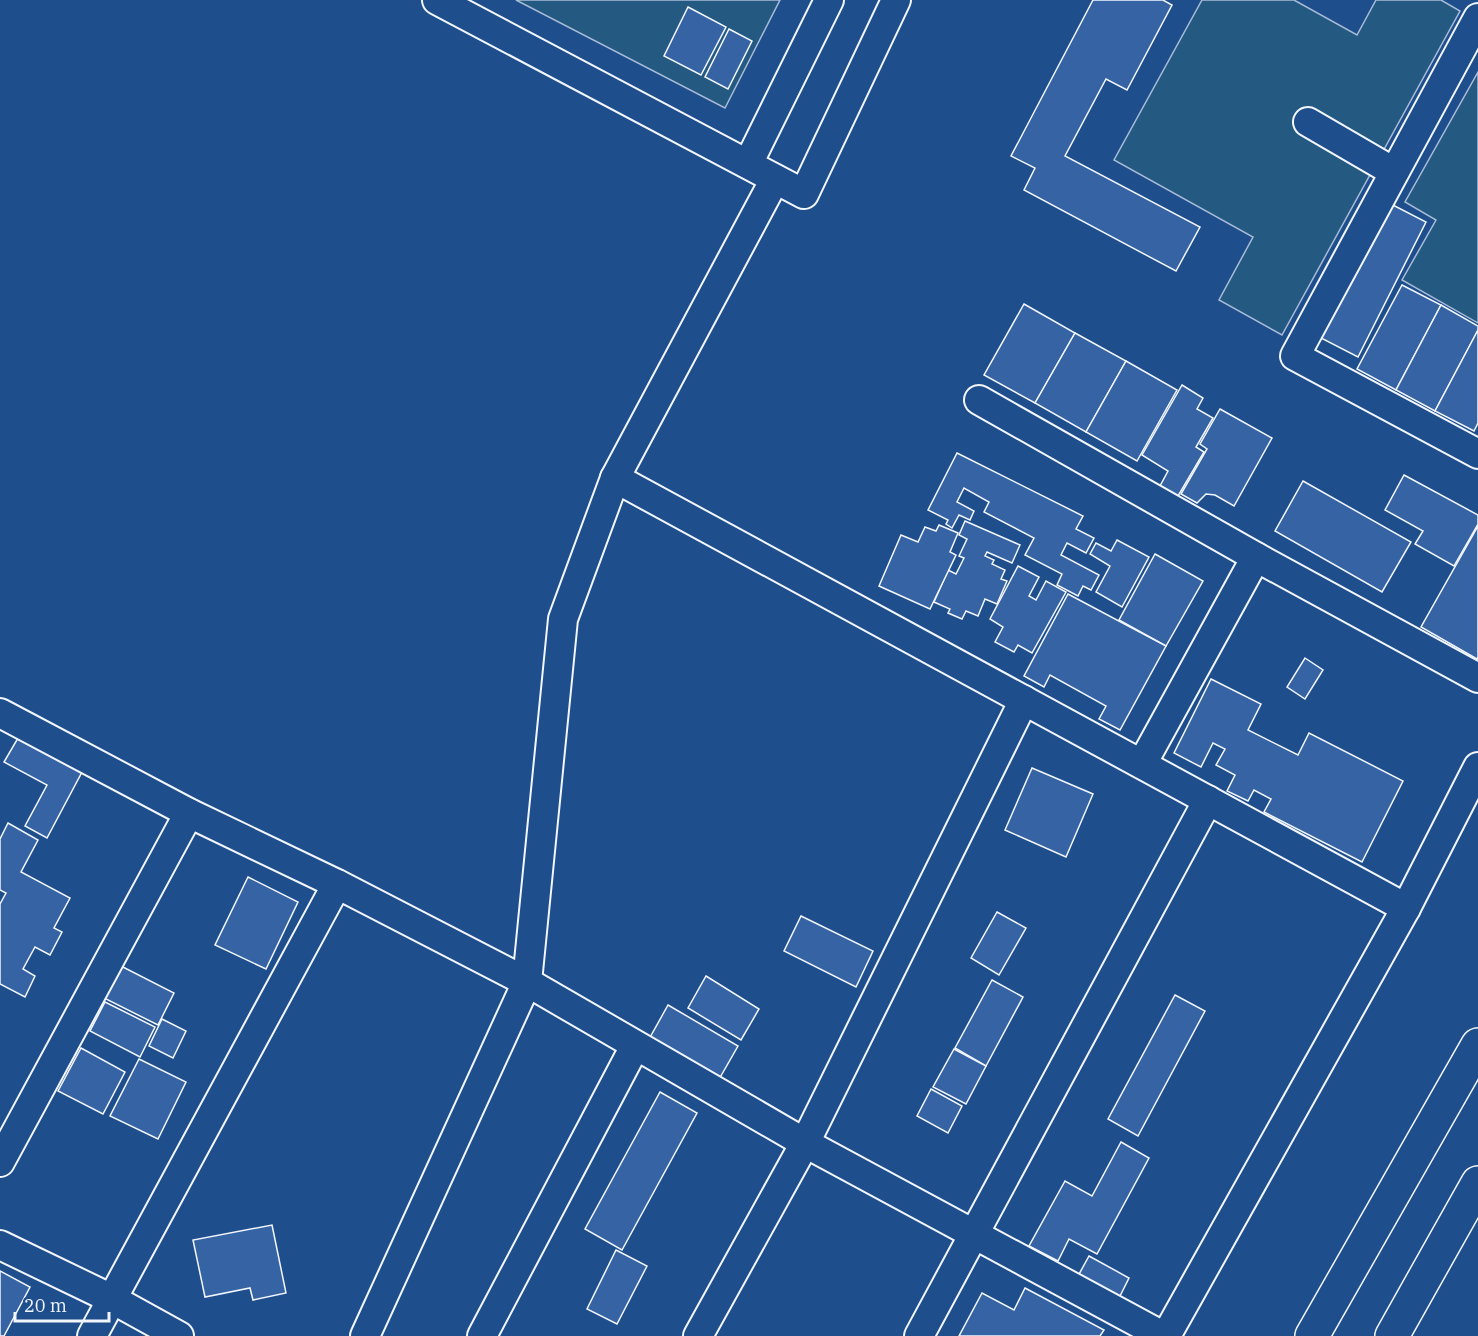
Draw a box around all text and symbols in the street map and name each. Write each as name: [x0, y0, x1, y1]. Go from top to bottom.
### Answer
scale bar: [15, 1285, 110, 1323]
text: 20 m: [24, 1294, 67, 1317]

